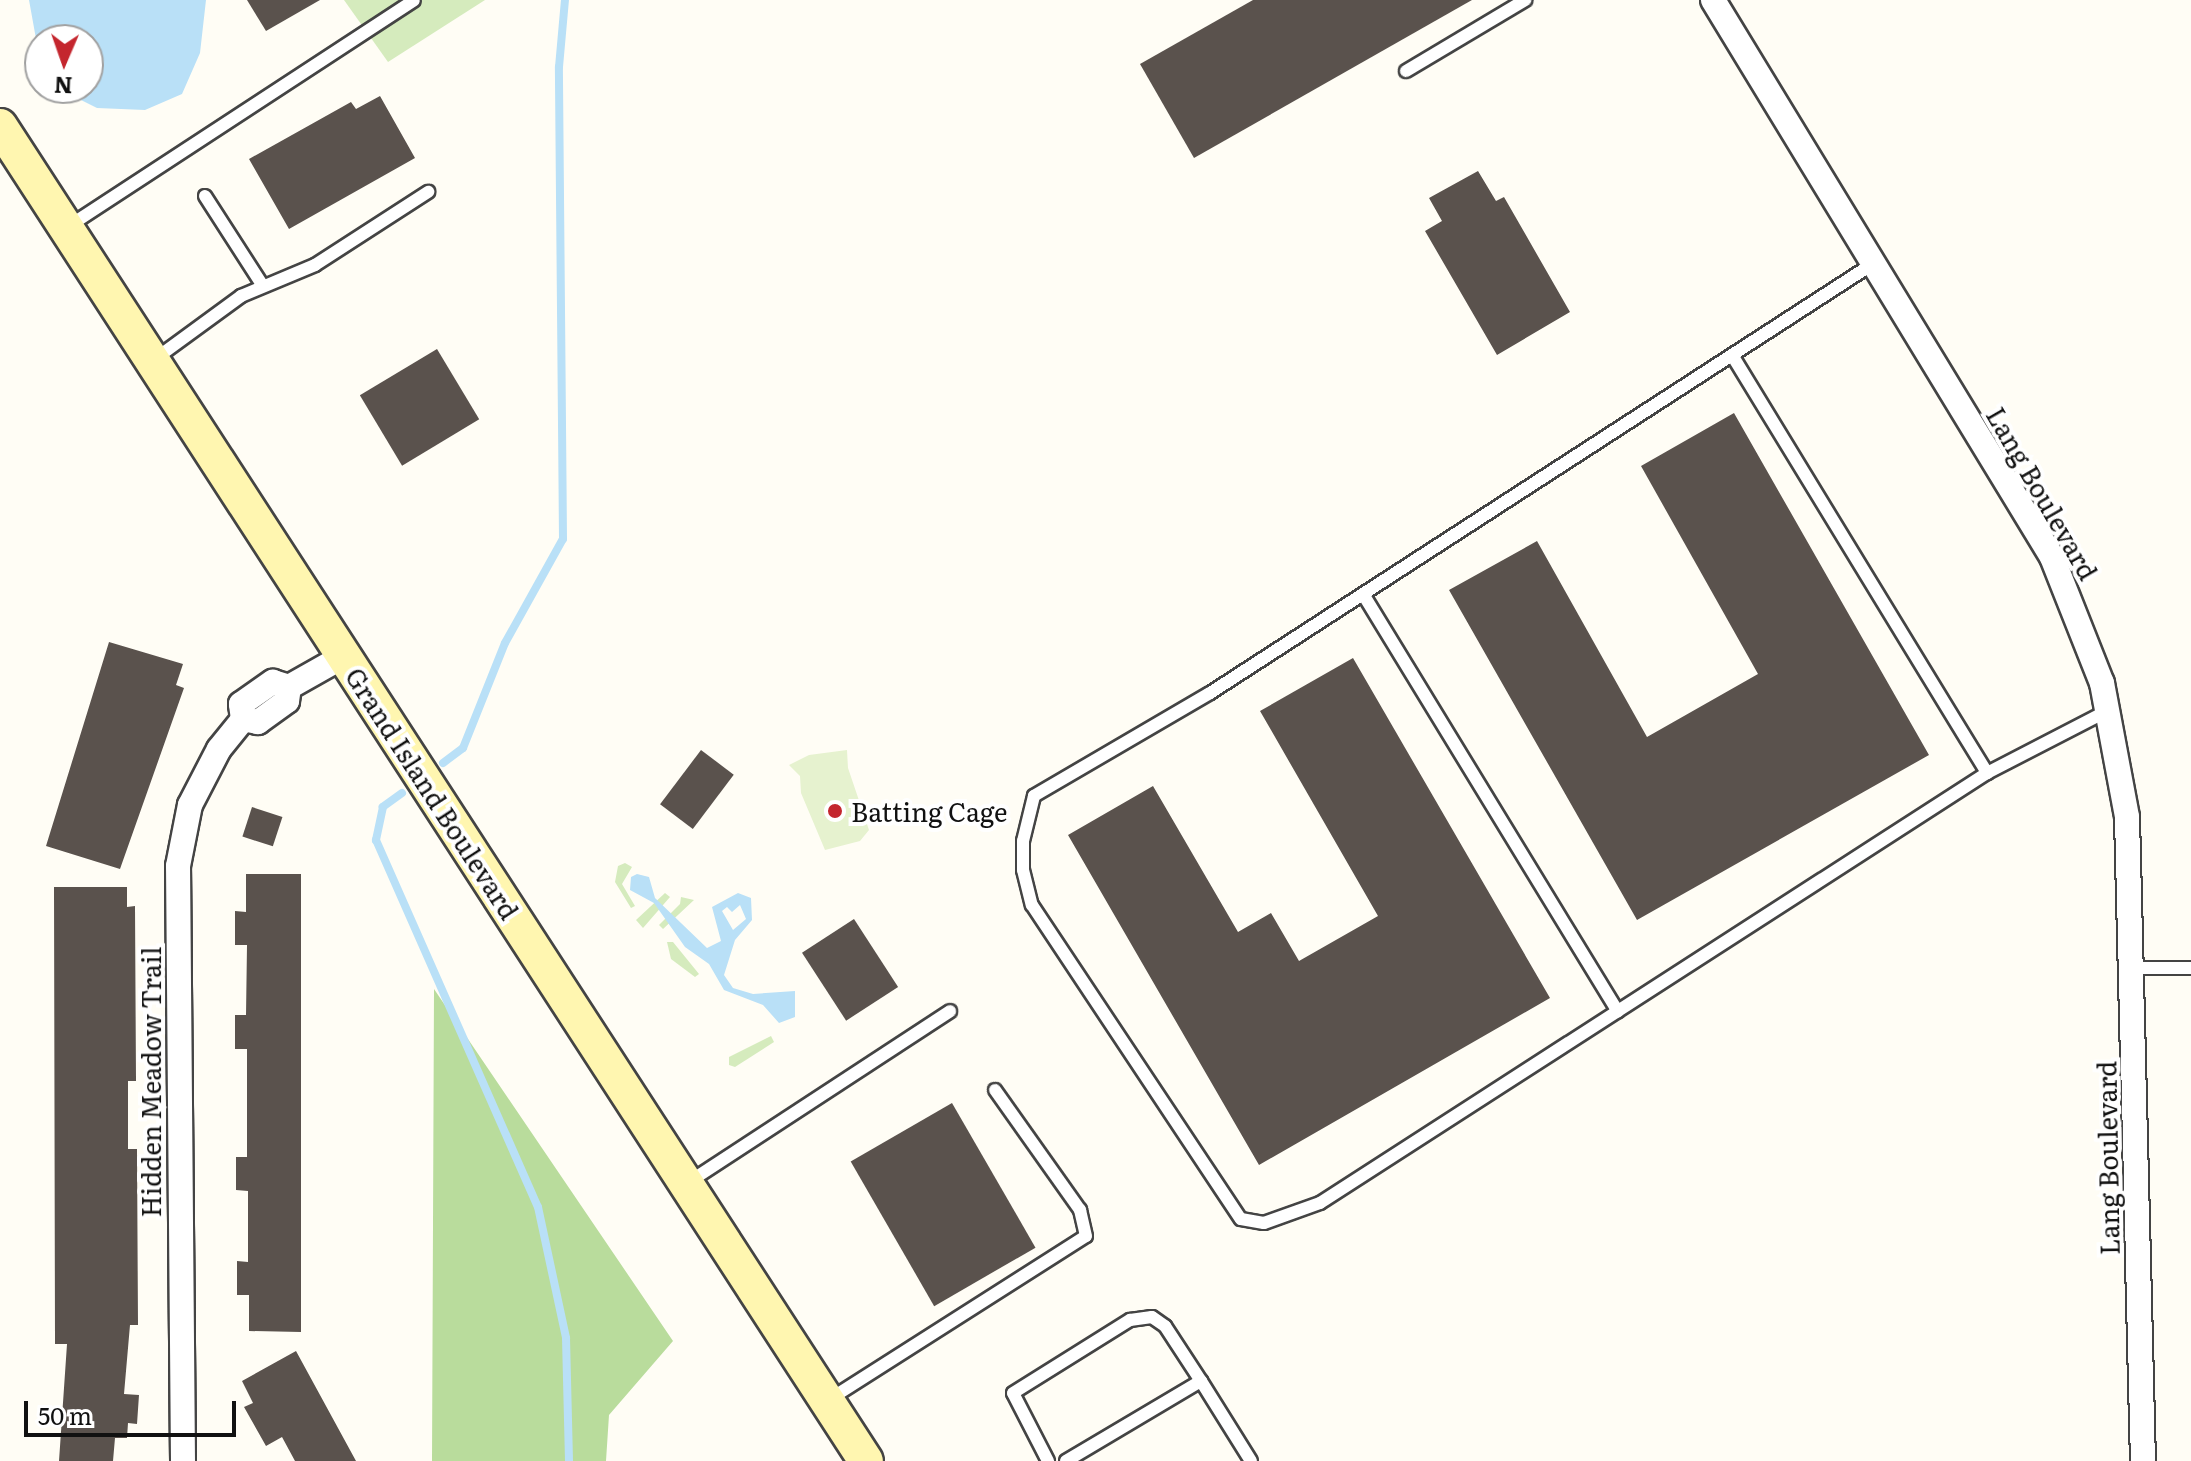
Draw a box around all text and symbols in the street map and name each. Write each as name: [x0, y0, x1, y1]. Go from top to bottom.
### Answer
north arrow: [24, 24, 104, 104]
text: N: [53, 70, 73, 103]
street label: Lang Boulevard: [1981, 401, 2105, 585]
street label: Grand Island Boulevard: [340, 661, 526, 925]
place label: Batting Cage: [851, 795, 1007, 827]
marker: Batting Cage: [826, 802, 844, 820]
street label: Hidden Meadow Trail: [134, 947, 166, 1217]
street label: Lang Boulevard: [2090, 1061, 2124, 1255]
scale bar: [28, 1385, 240, 1435]
text: 50 m: [38, 1397, 92, 1432]

